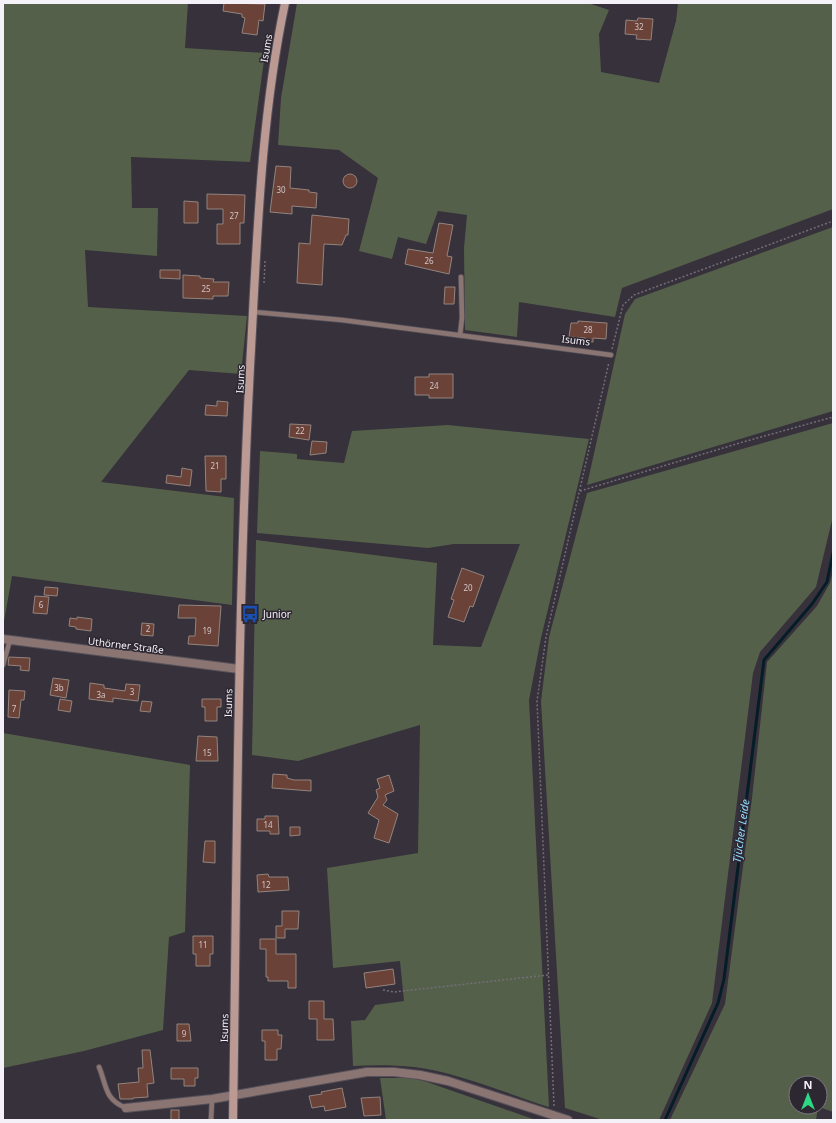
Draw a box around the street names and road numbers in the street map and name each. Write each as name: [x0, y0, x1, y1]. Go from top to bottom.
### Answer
street label: Isums: [257, 33, 275, 63]
street label: Isums: [561, 331, 591, 349]
street label: Isums: [232, 364, 248, 394]
street label: Uthörner Straße: [87, 633, 165, 657]
street label: Isums: [221, 688, 235, 717]
street label: Isums: [217, 1013, 231, 1042]

